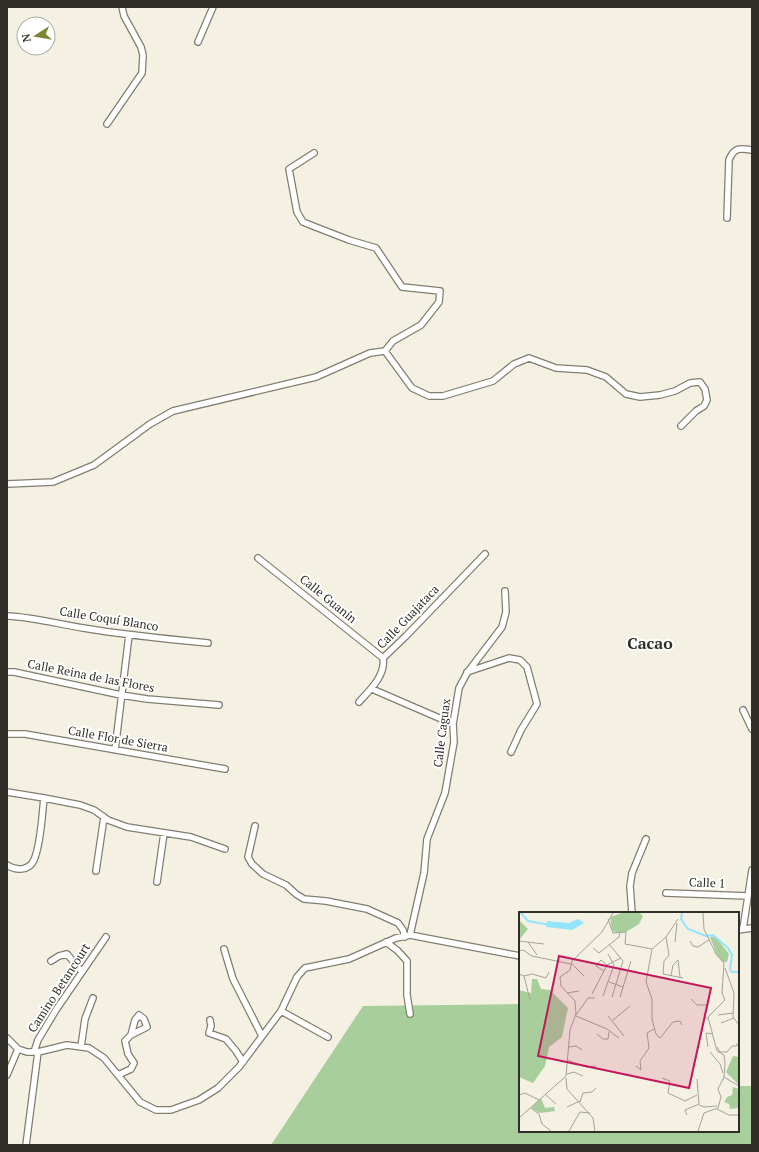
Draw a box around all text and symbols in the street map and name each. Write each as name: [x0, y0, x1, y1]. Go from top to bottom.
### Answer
north arrow: [16, 16, 56, 56]
text: N: [18, 32, 34, 44]
street label: Calle Guanín: [297, 571, 360, 626]
street label: Calle Guajataca: [373, 582, 442, 652]
street label: Calle Coquí Blanco: [58, 603, 160, 634]
district label: Cacao: [627, 632, 673, 654]
street label: Calle Reina de las Flores: [26, 656, 156, 695]
street label: Calle Caguax: [430, 697, 453, 768]
street label: Calle Flor de Sierra: [67, 722, 169, 755]
street label: Calle 1: [689, 874, 725, 891]
inset map: [519, 912, 739, 1132]
street label: Camino Betancourt: [24, 940, 93, 1035]

